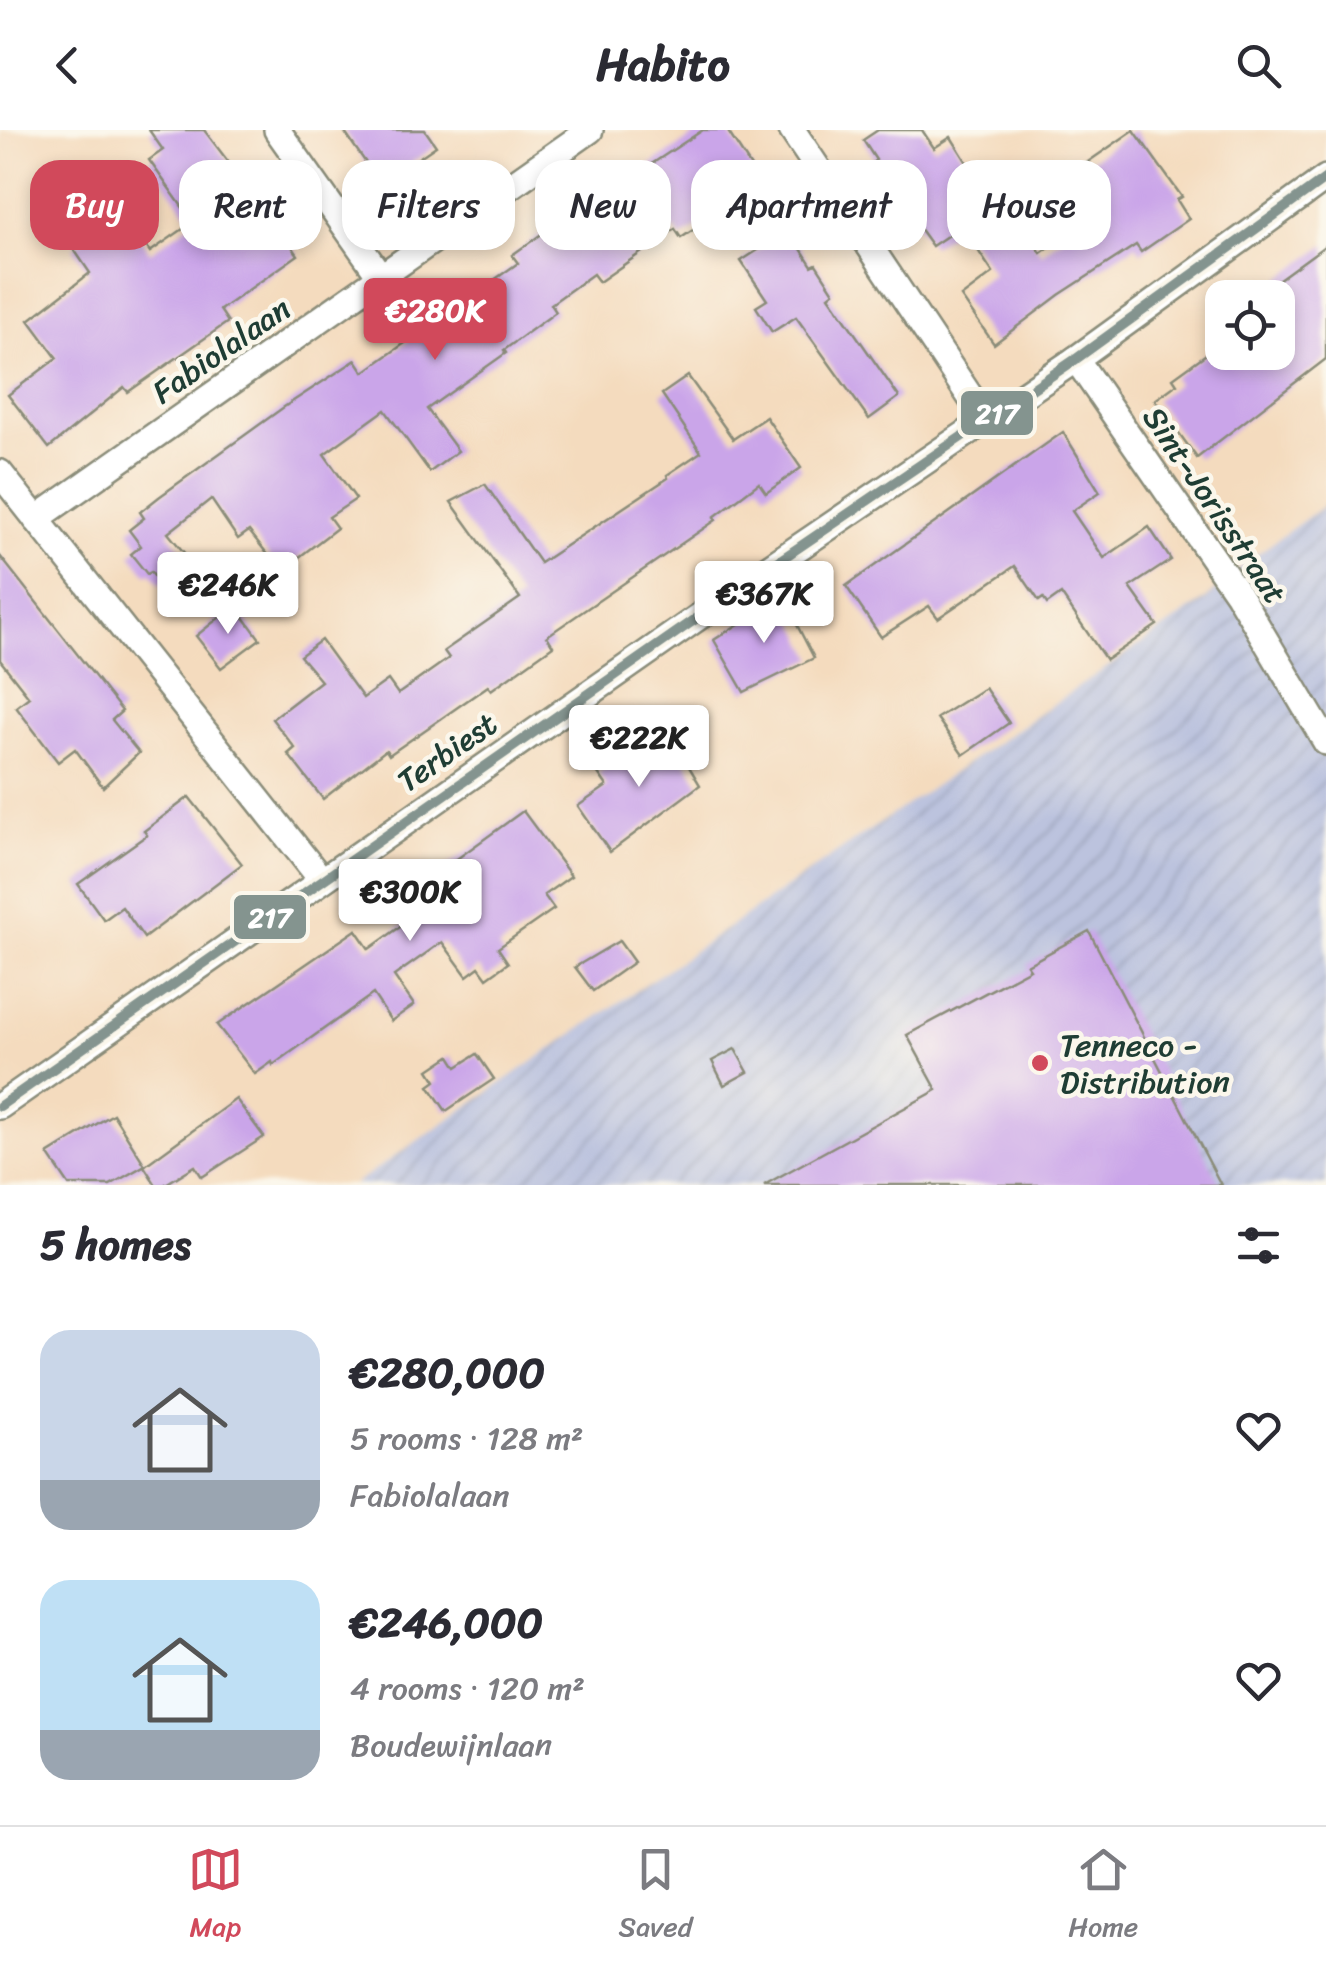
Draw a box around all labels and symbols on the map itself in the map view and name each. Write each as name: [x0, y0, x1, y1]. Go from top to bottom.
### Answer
pin: €280K: [365, 278, 505, 363]
street label: Fabiolalaan: [140, 281, 303, 419]
line badge: 217: [959, 389, 1035, 437]
text: 217: [974, 389, 1021, 438]
street label: Sint-Jorisstraat: [1127, 394, 1302, 616]
pin: €246K: [158, 552, 298, 637]
pin: €367K: [694, 561, 834, 646]
street label: Terbiest: [385, 697, 510, 808]
pin: €222K: [569, 705, 709, 790]
pin: €300K: [340, 859, 480, 944]
line badge: 217: [232, 893, 308, 941]
text: 217: [247, 893, 294, 942]
place label: Tenneco - Distribution: [1060, 1017, 1230, 1111]
marker: Tenneco - Distribution: [1029, 1052, 1051, 1074]

